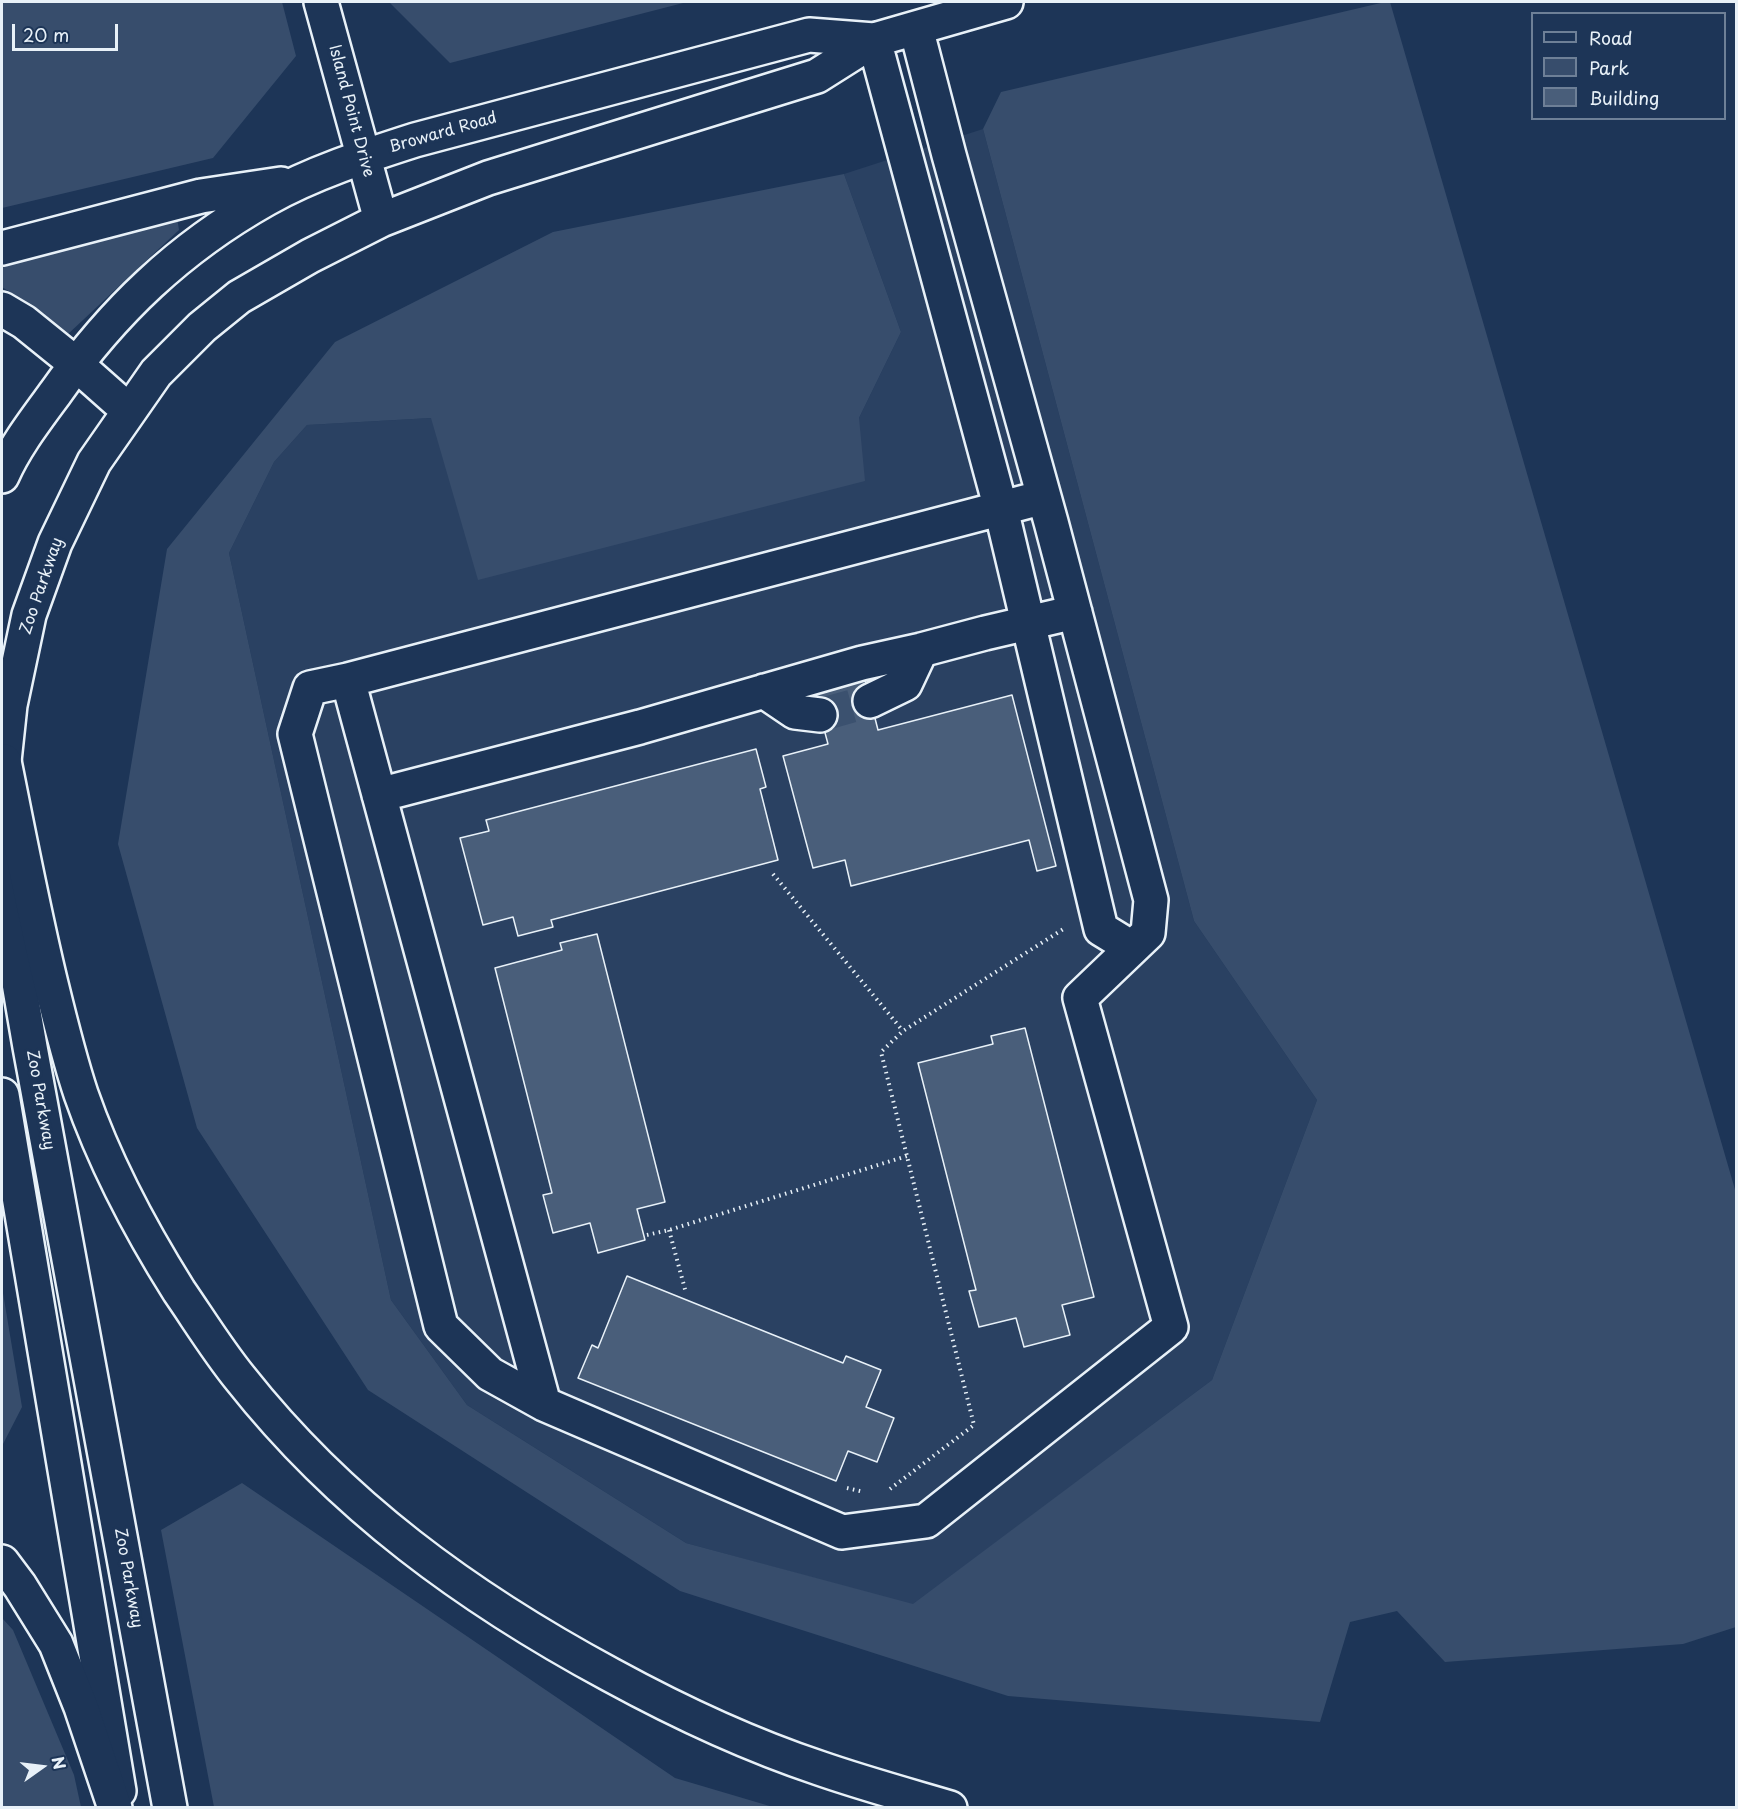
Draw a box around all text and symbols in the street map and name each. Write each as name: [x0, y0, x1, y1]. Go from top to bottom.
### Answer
scale bar: [15, 12, 122, 50]
legend: [1531, 12, 1726, 120]
text: 20 m: [23, 21, 69, 48]
text: Road: [1589, 24, 1633, 51]
street label: Island Point Drive: [324, 43, 378, 179]
text: Park: [1589, 54, 1629, 81]
text: Building: [1589, 84, 1659, 111]
street label: Broward Road: [387, 108, 499, 158]
street label: Zoo Parkway: [16, 535, 68, 637]
street label: Zoo Parkway: [22, 1049, 58, 1151]
street label: Zoo Parkway: [110, 1527, 146, 1629]
north arrow: [12, 1737, 72, 1797]
text: N: [46, 1754, 73, 1772]

